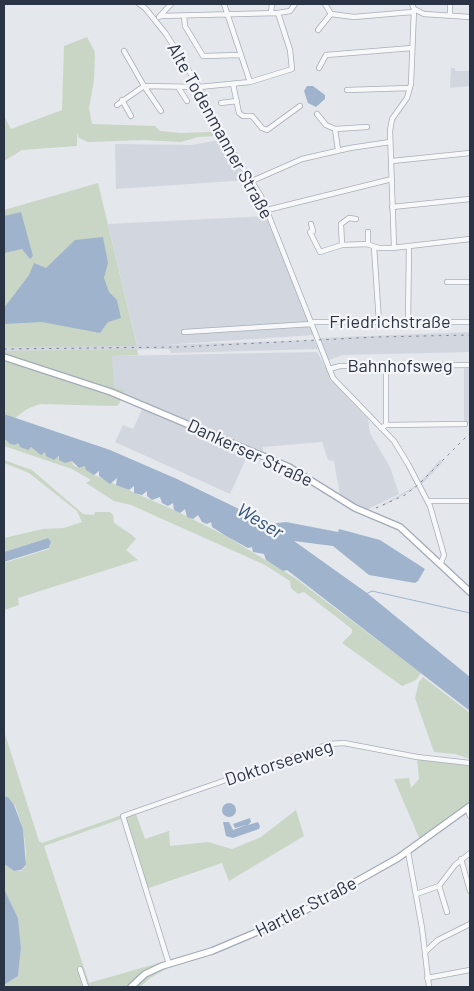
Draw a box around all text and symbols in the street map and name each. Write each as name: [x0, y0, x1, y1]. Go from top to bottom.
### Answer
street label: Alte Todenmanner Straße: [163, 39, 277, 223]
street label: Friedrichstraße: [329, 311, 451, 333]
street label: Bahnhofsweg: [347, 355, 453, 377]
street label: Dankerser Straße: [184, 415, 316, 491]
water label: Weser: [233, 498, 287, 544]
street label: Doktorseeweg: [222, 735, 336, 791]
street label: Hartler Straße: [252, 872, 360, 942]

